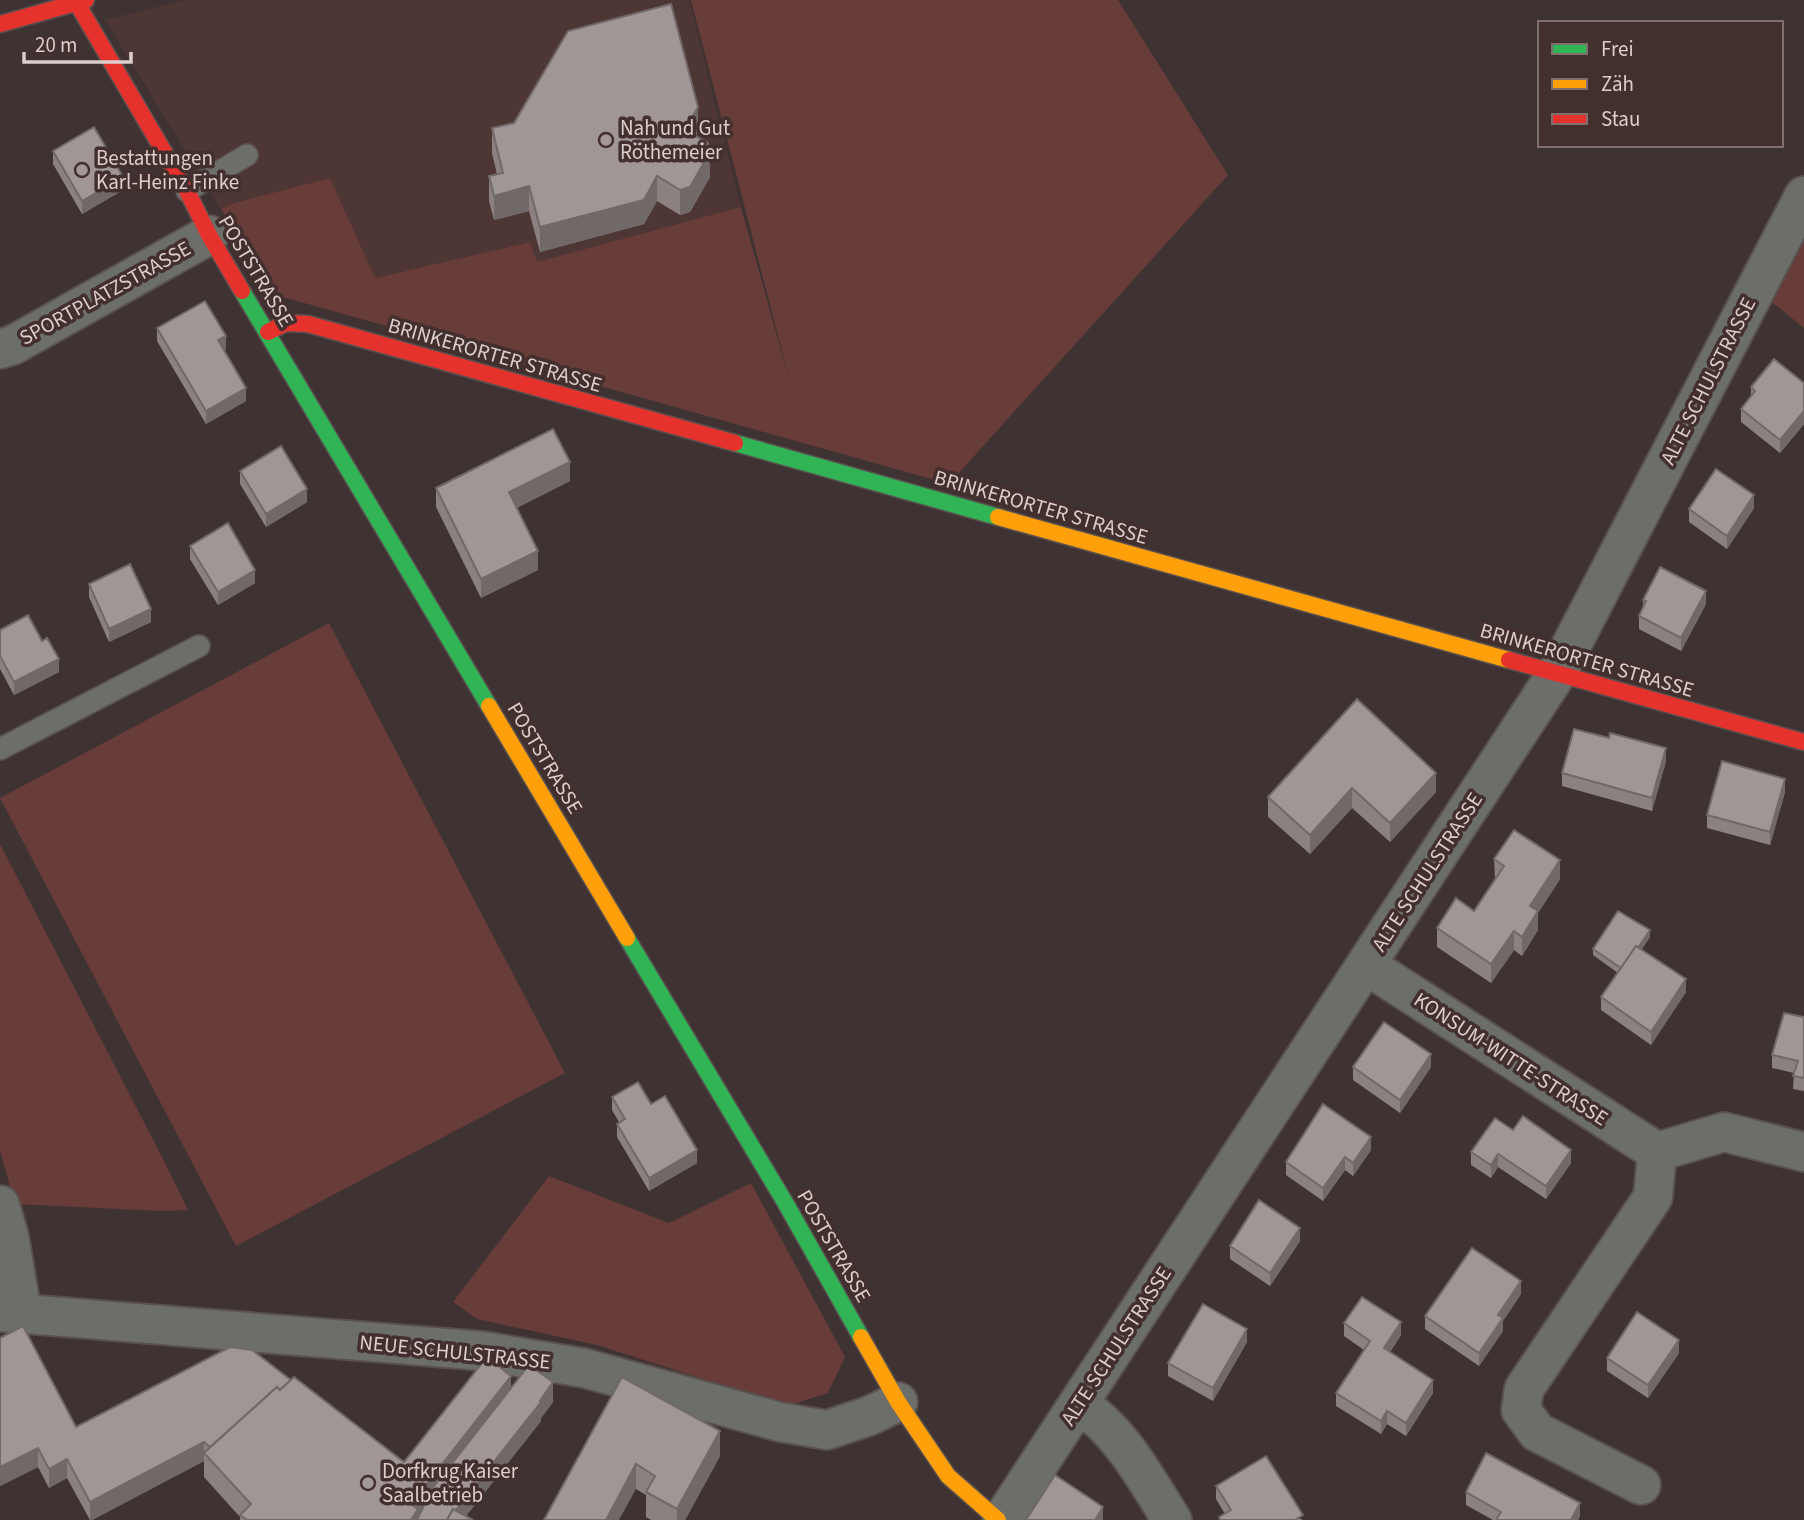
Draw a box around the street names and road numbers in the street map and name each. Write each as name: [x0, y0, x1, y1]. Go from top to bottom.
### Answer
street label: POSTSTRASSE: [211, 209, 301, 333]
street label: SPORTPLATZSTRASSE: [14, 233, 196, 353]
street label: ALTE SCHULSTRASSE: [1653, 292, 1763, 470]
street label: BRINKERORTER STRASSE: [385, 310, 605, 400]
street label: BRINKERORTER STRASSE: [931, 462, 1151, 552]
street label: BRINKERORTER STRASSE: [1477, 615, 1697, 705]
street label: POSTSTRASSE: [500, 696, 590, 820]
street label: ALTE SCHULSTRASSE: [1364, 787, 1490, 957]
street label: KONSUM-WITTE-STRASSE: [1408, 985, 1614, 1133]
street label: POSTSTRASSE: [790, 1184, 878, 1308]
street label: ALTE SCHULSTRASSE: [1053, 1261, 1179, 1431]
street label: NEUE SCHULSTRASSE: [358, 1327, 552, 1377]

